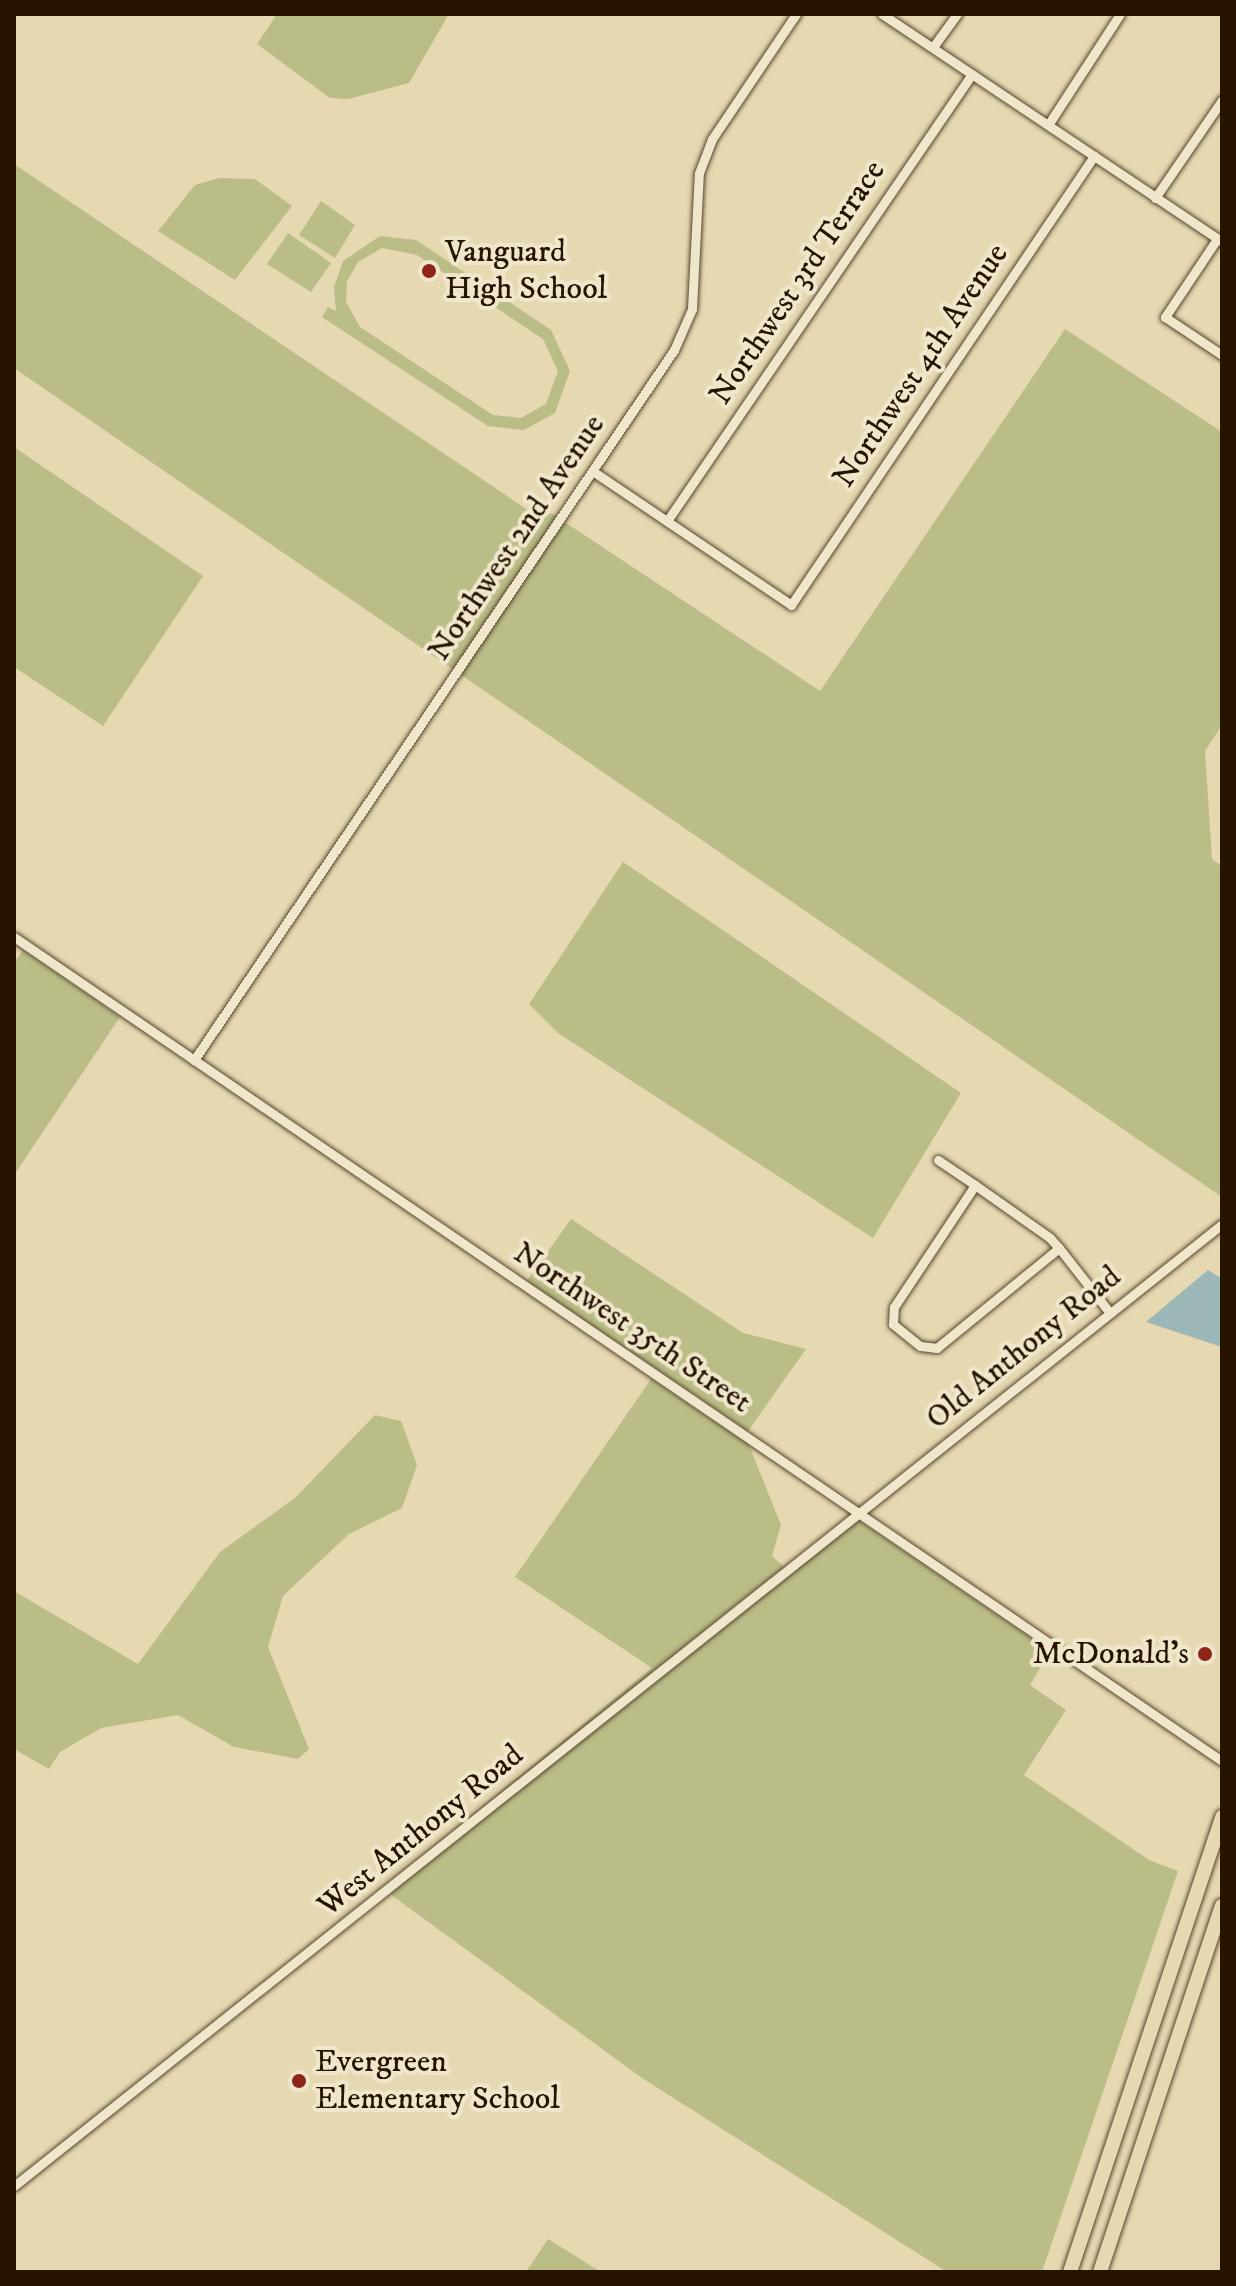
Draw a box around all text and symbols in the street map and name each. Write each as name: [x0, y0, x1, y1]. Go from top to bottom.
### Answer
street label: Northwest 3rd Terrace: [702, 153, 894, 413]
place label: Vanguard High School: [445, 234, 607, 309]
street label: Northwest 4th Avenue: [825, 237, 1017, 495]
marker: Vanguard High School: [420, 262, 438, 280]
street label: Northwest 2nd Avenue: [420, 408, 614, 668]
street label: Northwest 35th Street: [506, 1234, 758, 1422]
street label: Old Anthony Road: [919, 1258, 1129, 1438]
place label: McDonald's: [1033, 1635, 1189, 1673]
marker: McDonald's: [1196, 1645, 1214, 1663]
street label: West Anthony Road: [311, 1736, 531, 1926]
place label: Evergreen Elementary School: [315, 2044, 560, 2119]
marker: Evergreen Elementary School: [290, 2072, 308, 2090]

